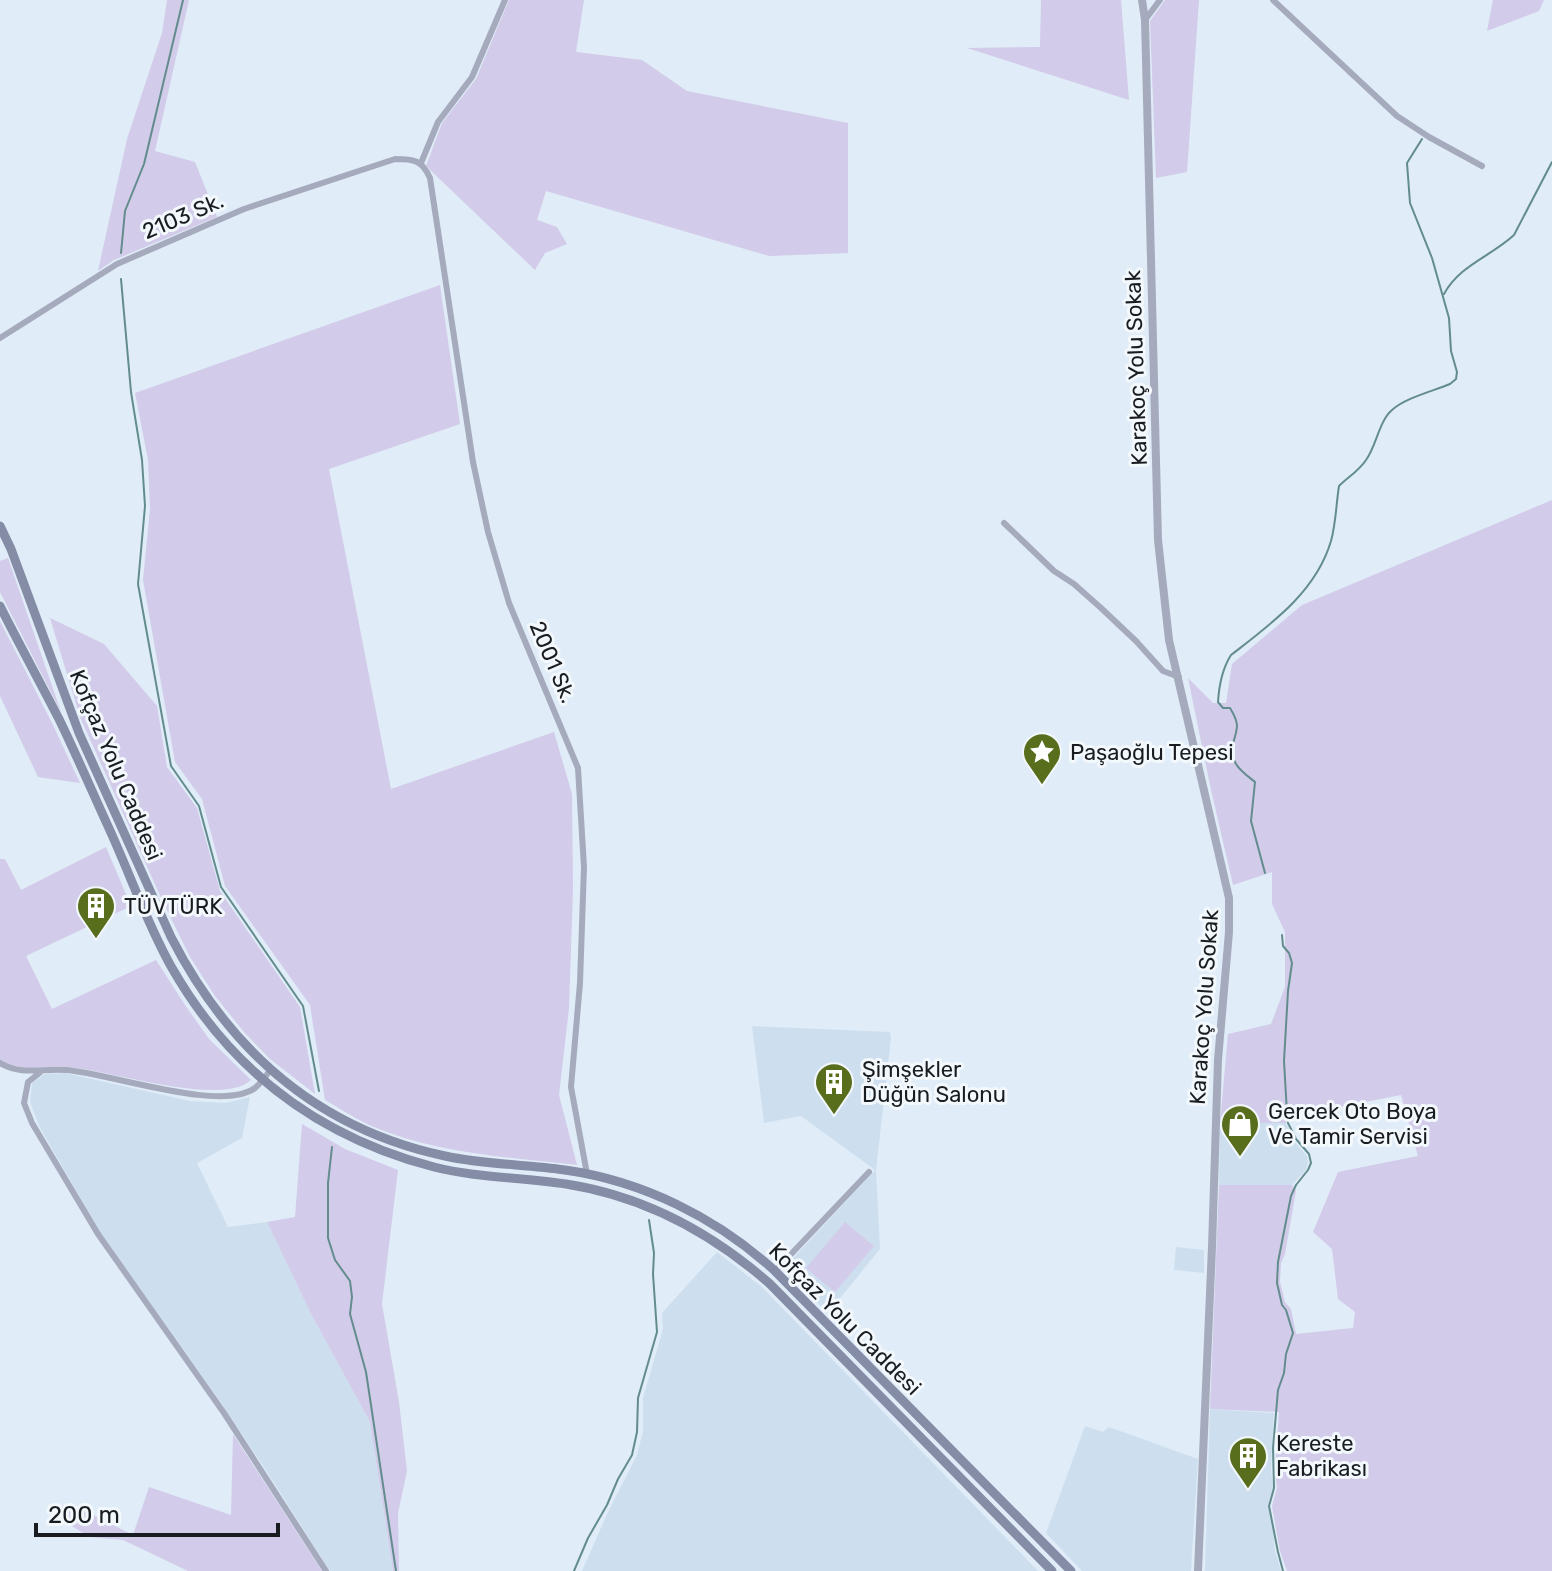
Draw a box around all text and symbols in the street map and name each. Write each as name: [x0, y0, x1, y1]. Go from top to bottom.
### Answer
street label: 2103 Sk.: [138, 187, 228, 245]
street label: Karakoç Yolu Sokak: [1119, 269, 1153, 466]
street label: 2001 Sk.: [524, 617, 582, 707]
street label: Kofçaz Yolu Caddesi: [64, 666, 168, 864]
place icon: Paşaoğlu Tepesi: [1021, 731, 1063, 786]
place label: Paşaoğlu Tepesi: [1070, 739, 1234, 766]
building icon: TÜVTÜRK: [75, 885, 117, 940]
place label: TÜVTÜRK: [124, 893, 222, 920]
street label: Karakoç Yolu Sokak: [1184, 908, 1224, 1106]
place label: Şimşekler Düğün Salonu: [862, 1056, 1006, 1108]
building icon: Şimşekler Düğün Salonu: [813, 1061, 855, 1116]
place label: Gercek Oto Boya Ve Tamir Servisi: [1268, 1098, 1437, 1150]
shop icon: Gercek Oto Boya Ve Tamir Servisi: [1219, 1103, 1261, 1158]
street label: Kofçaz Yolu Caddesi: [763, 1237, 927, 1401]
place label: Kereste Fabrikası: [1276, 1430, 1367, 1482]
building icon: Kereste Fabrikası: [1227, 1435, 1269, 1490]
scale bar: [36, 1487, 278, 1537]
text: 200 m: [48, 1501, 120, 1529]

